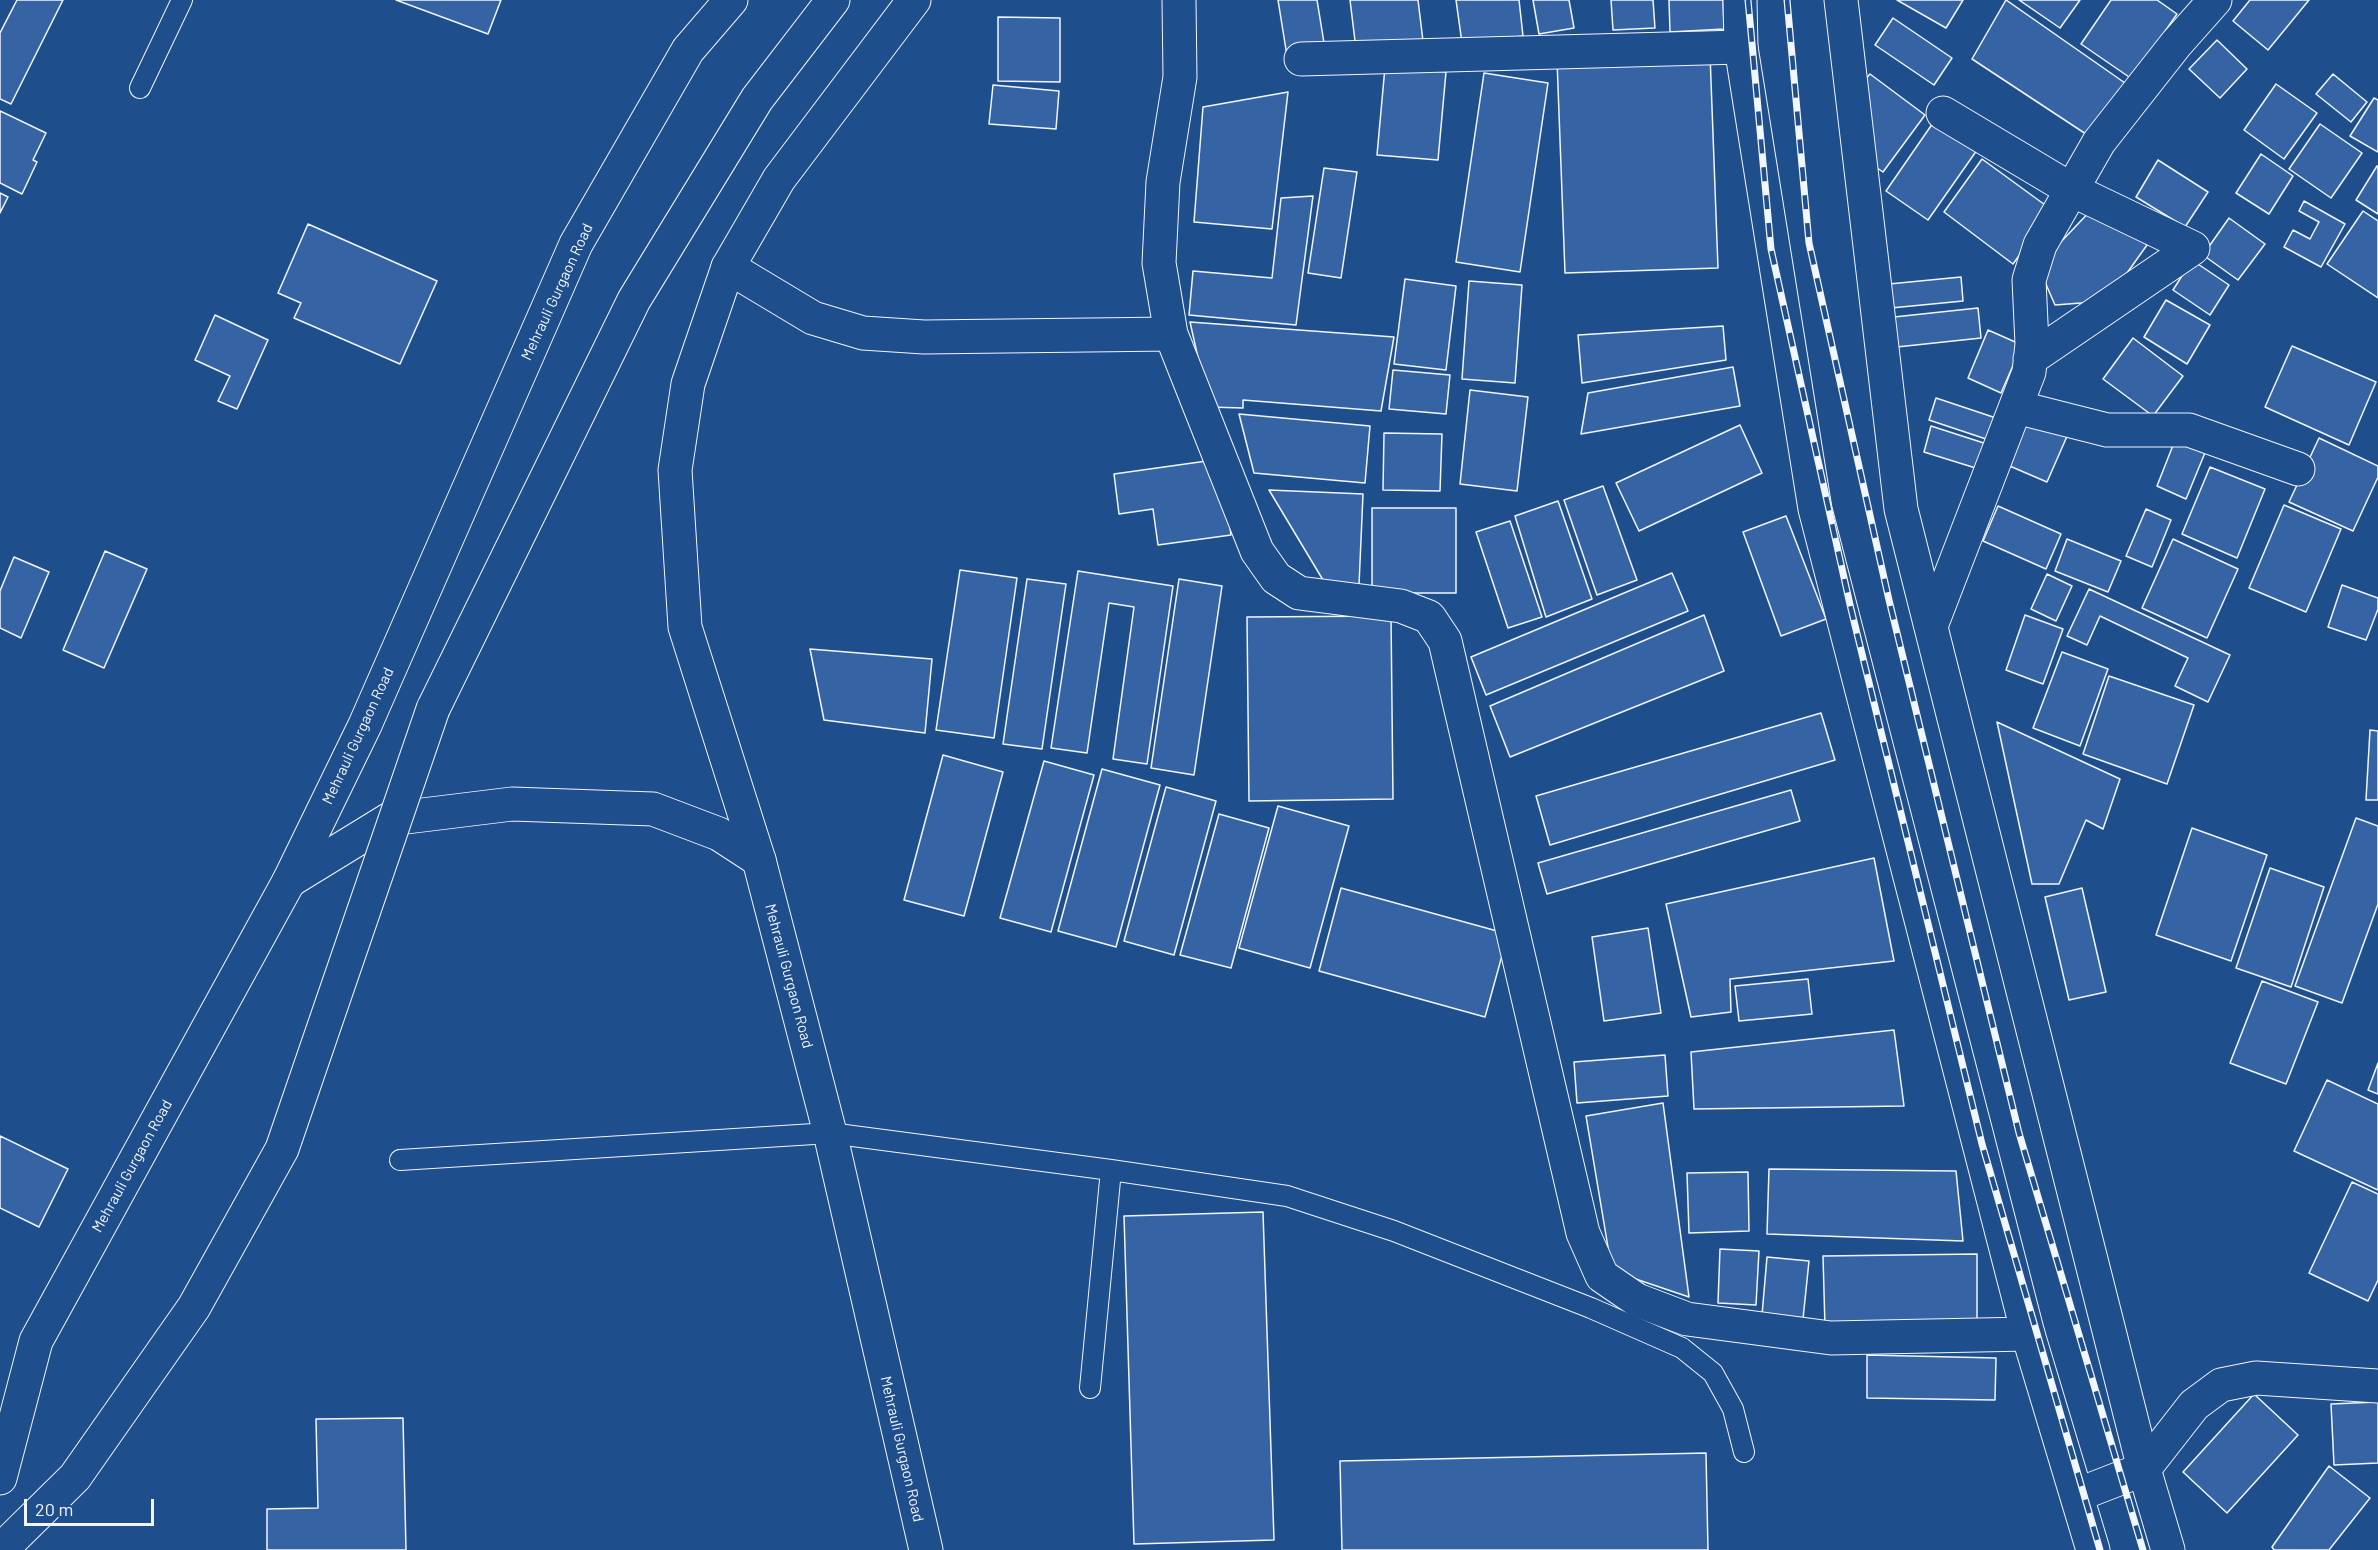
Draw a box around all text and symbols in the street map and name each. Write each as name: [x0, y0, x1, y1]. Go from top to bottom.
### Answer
street label: Mehrauli Gurgaon Road: [517, 221, 597, 363]
street label: Mehrauli Gurgaon Road: [318, 665, 398, 807]
street label: Mehrauli Gurgaon Road: [761, 902, 817, 1050]
street label: Mehrauli Gurgaon Road: [88, 1097, 176, 1235]
street label: Mehrauli Gurgaon Road: [876, 1374, 928, 1524]
scale bar: [27, 1487, 158, 1525]
text: 20 m: [35, 1498, 73, 1520]

